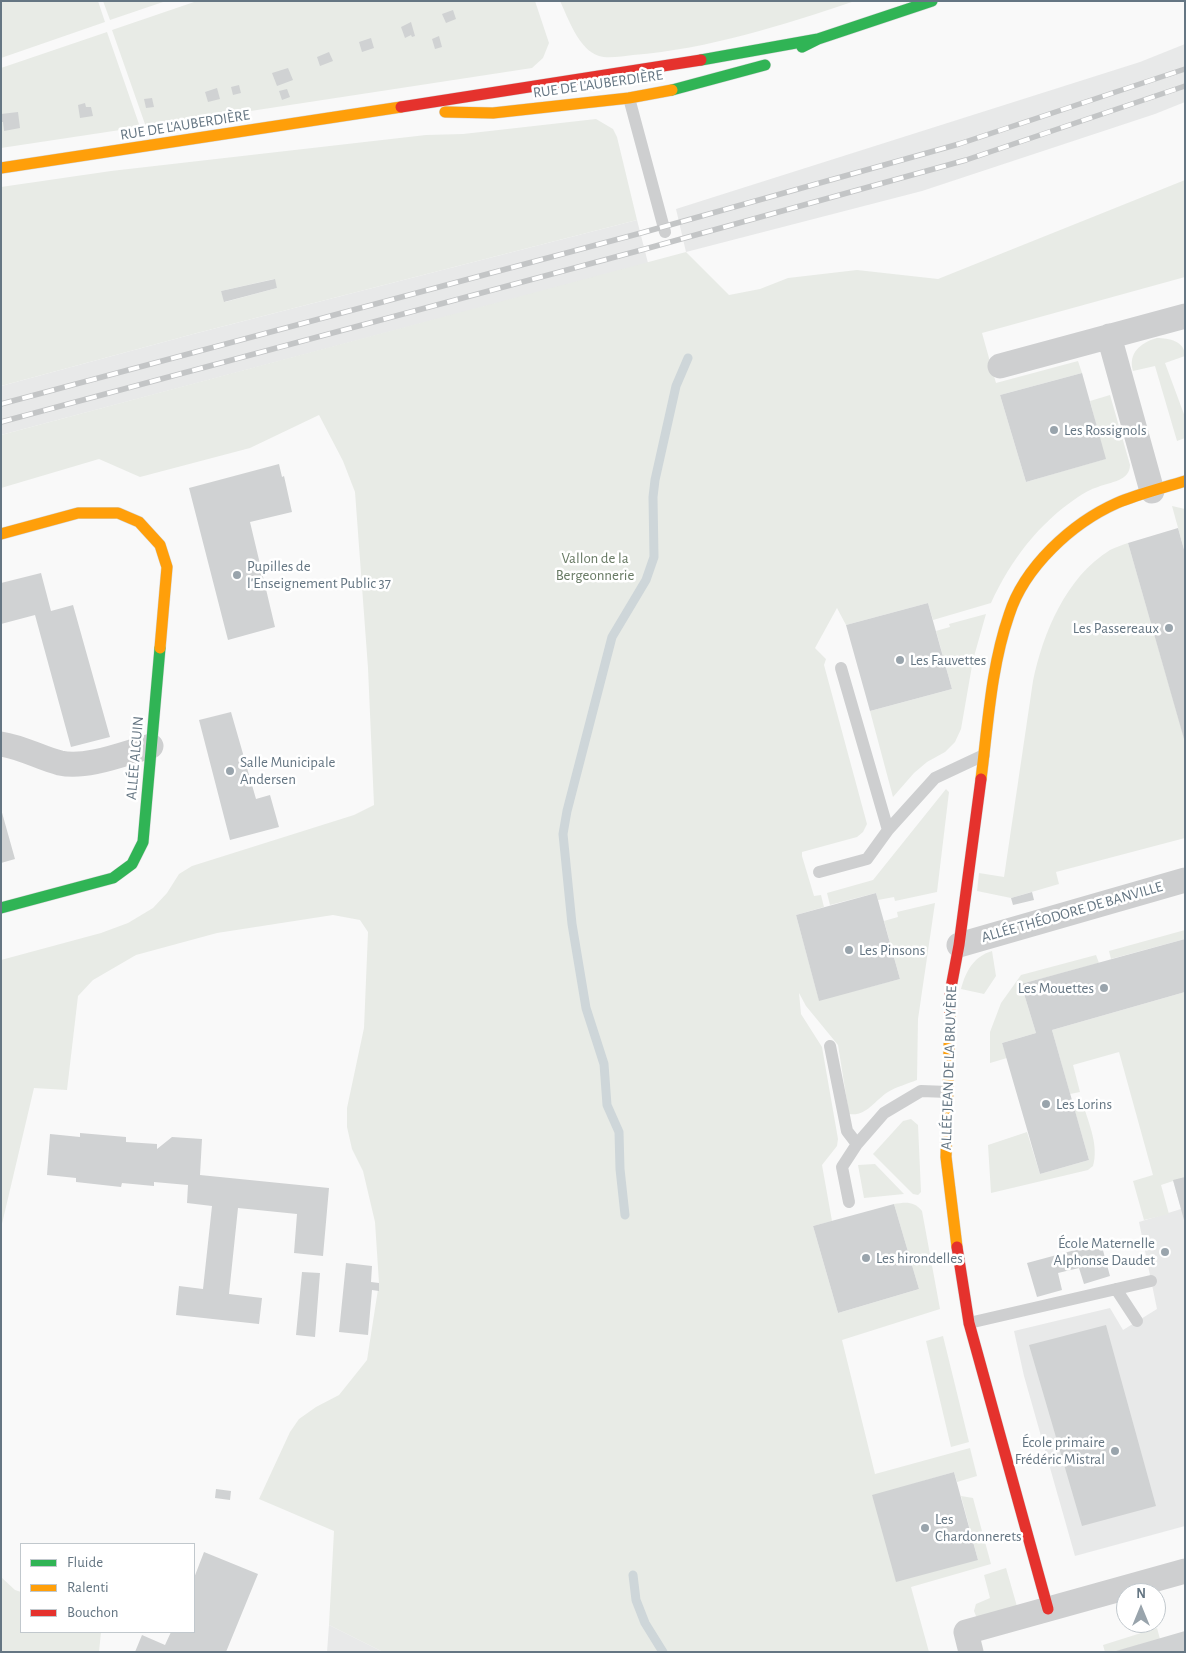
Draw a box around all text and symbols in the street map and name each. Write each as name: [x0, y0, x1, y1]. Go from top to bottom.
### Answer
street label: RUE DE L'AUBERDIÈRE: [532, 66, 664, 102]
street label: RUE DE L'AUBERDIÈRE: [119, 106, 251, 144]
place label: Les Rossignols: [1064, 421, 1147, 439]
marker: Les Rossignols: [1048, 424, 1060, 436]
park label: Vallon de la Bergeonnerie: [556, 549, 634, 584]
place label: Pupilles de l'Enseignement Public 37: [247, 557, 391, 592]
marker: Pupilles de l'Enseignement Public 37: [231, 569, 243, 581]
place label: Les Passereaux: [1073, 619, 1159, 637]
marker: Les Passereaux: [1163, 622, 1175, 634]
place label: Les Fauvettes: [910, 651, 986, 669]
marker: Les Fauvettes: [894, 654, 906, 666]
street label: ALLÉE ALCUIN: [122, 715, 148, 801]
place label: Salle Municipale Andersen: [240, 753, 336, 788]
marker: Salle Municipale Andersen: [224, 765, 236, 777]
street label: ALLÉE THÉODORE DE BANVILLE: [979, 877, 1165, 947]
place label: Les Pinsons: [859, 941, 925, 959]
marker: Les Pinsons: [843, 944, 855, 956]
place label: Les Mouettes: [1018, 979, 1094, 997]
marker: Les Mouettes: [1098, 982, 1110, 994]
street label: ALLÉE JEAN DE LA BRUYÈRE: [937, 986, 961, 1150]
place label: Les Lorins: [1056, 1095, 1112, 1113]
marker: Les Lorins: [1040, 1098, 1052, 1110]
place label: École Maternelle Alphonse Daudet: [1054, 1234, 1155, 1269]
marker: École Maternelle Alphonse Daudet: [1159, 1246, 1171, 1258]
place label: Les hirondelles: [876, 1249, 963, 1267]
marker: Les hirondelles: [860, 1252, 872, 1264]
place label: École primaire Frédéric Mistral: [1015, 1433, 1105, 1468]
marker: École primaire Frédéric Mistral: [1109, 1445, 1121, 1457]
place label: Les Chardonnerets: [935, 1510, 1022, 1545]
marker: Les Chardonnerets: [919, 1522, 931, 1534]
legend: [20, 1543, 195, 1633]
text: Fluide: [67, 1555, 103, 1570]
text: Ralenti: [67, 1580, 109, 1595]
north arrow: [1116, 1583, 1166, 1633]
text: N: [1136, 1587, 1146, 1601]
text: Bouchon: [67, 1605, 118, 1620]

